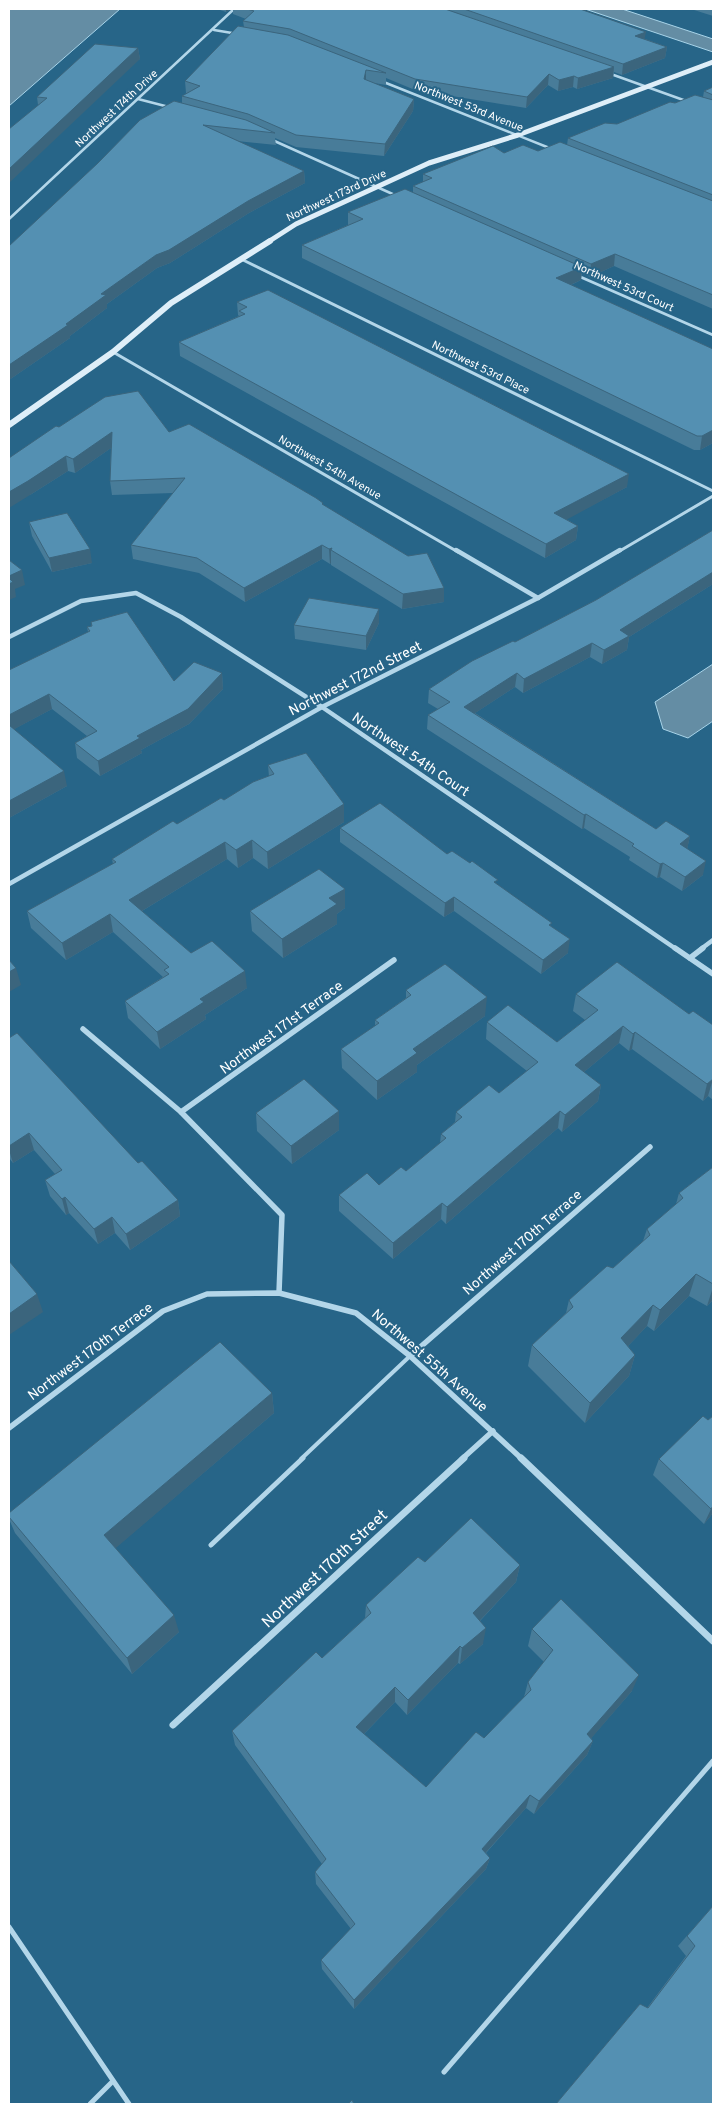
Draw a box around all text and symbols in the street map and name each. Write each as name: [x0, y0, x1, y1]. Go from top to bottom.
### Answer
street label: Northwest 174th Drive: [72, 67, 161, 151]
street label: Northwest 53rd Avenue: [412, 79, 525, 135]
street label: Northwest 173rd Drive: [284, 167, 389, 225]
street label: Northwest 53rd Court: [571, 259, 676, 315]
street label: Northwest 53rd Place: [429, 338, 532, 398]
street label: Northwest 54th Avenue: [275, 433, 384, 503]
street label: Northwest 172nd Street: [286, 638, 425, 720]
street label: Northwest 54th Court: [348, 710, 472, 801]
street label: Northwest 171st Terrace: [217, 978, 347, 1079]
street label: Northwest 170th Terrace: [460, 1187, 586, 1300]
street label: Northwest 170th Terrace: [25, 1300, 157, 1405]
street label: Northwest 55th Avenue: [368, 1306, 491, 1416]
street label: Northwest 170th Street: [258, 1506, 392, 1633]

